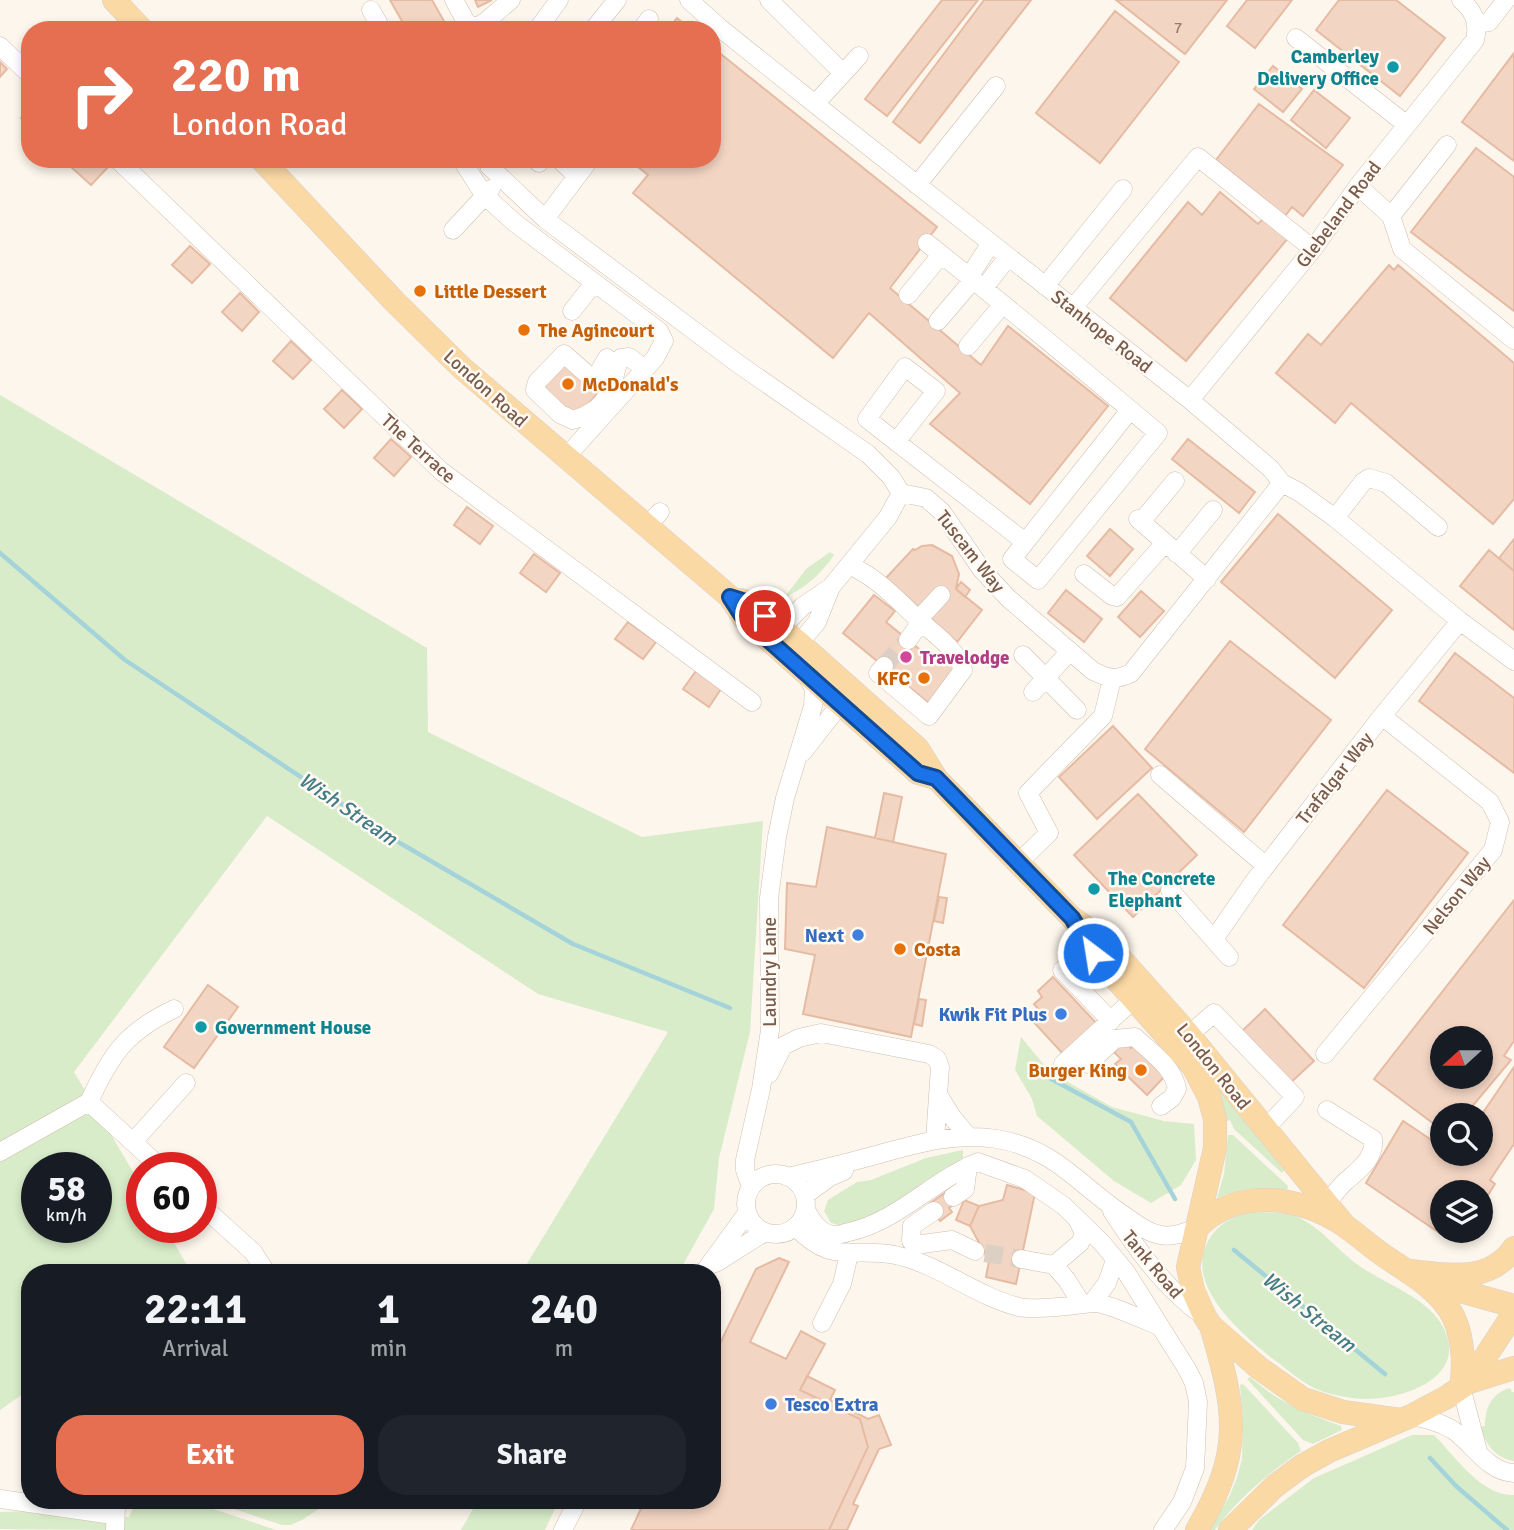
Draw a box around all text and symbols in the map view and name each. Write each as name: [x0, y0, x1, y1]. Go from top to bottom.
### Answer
house number: 7: [1174, 18, 1182, 38]
text: 220 m: [171, 45, 301, 105]
place label: Camberley Delivery Office: [1257, 45, 1380, 91]
icon: right: [56, 49, 147, 140]
marker: Camberley Delivery Office: [1385, 59, 1401, 75]
text: London Road: [171, 105, 348, 144]
street label: Glebeland Road: [1291, 157, 1387, 273]
place label: Little Dessert: [434, 280, 547, 304]
marker: Little Dessert: [412, 283, 428, 299]
street label: Stanhope Road: [1046, 285, 1157, 379]
place label: The Agincourt: [538, 319, 654, 343]
marker: The Agincourt: [516, 322, 532, 338]
street label: London Road: [438, 345, 532, 433]
place label: McDonald's: [582, 373, 678, 397]
marker: McDonald's: [560, 376, 576, 392]
street label: The Terrace: [376, 409, 461, 489]
street label: Tuscam Way: [931, 506, 1010, 598]
pin: [735, 586, 795, 646]
icon: arrive: [746, 597, 784, 635]
place label: Travelodge: [920, 646, 1010, 670]
marker: Travelodge: [898, 649, 914, 665]
place label: KFC: [877, 667, 910, 691]
marker: KFC: [916, 670, 932, 686]
street label: Trafalgar Way: [1291, 727, 1378, 830]
water label: Wish Stream: [294, 767, 403, 852]
street label: Nelson Way: [1418, 851, 1496, 940]
place label: The Concrete Elephant: [1108, 867, 1216, 913]
marker: The Concrete Elephant: [1086, 881, 1102, 897]
position arrow: [1056, 916, 1130, 990]
street label: Laundry Lane: [758, 917, 782, 1027]
place label: Next: [805, 924, 844, 948]
marker: Next: [850, 927, 866, 943]
place label: Costa: [914, 938, 961, 962]
marker: Costa: [892, 941, 908, 957]
place label: Kwik Fit Plus: [938, 1003, 1047, 1027]
marker: Kwik Fit Plus: [1053, 1006, 1069, 1022]
place label: Government House: [215, 1016, 371, 1040]
street label: London Road: [1171, 1018, 1256, 1115]
marker: Government House: [193, 1019, 209, 1035]
north arrow: [1430, 1026, 1493, 1088]
map controls: [1430, 1026, 1493, 1243]
place label: Burger King: [1028, 1059, 1127, 1083]
marker: Burger King: [1133, 1062, 1149, 1078]
button: search: [1430, 1103, 1493, 1166]
speed limit sign: 60: [126, 1152, 217, 1243]
text: 58: [48, 1167, 85, 1210]
button: layers: [1430, 1180, 1493, 1243]
text: km/h: [46, 1204, 87, 1226]
street label: Tank Road: [1117, 1225, 1188, 1304]
water label: Wish Stream: [1257, 1266, 1362, 1358]
text: 22:11: [144, 1284, 247, 1335]
text: 1: [377, 1284, 400, 1335]
text: 240: [530, 1284, 598, 1335]
text: Arrival: [162, 1334, 229, 1363]
text: min: [370, 1334, 407, 1363]
text: m: [555, 1334, 573, 1363]
place label: Tesco Extra: [785, 1393, 879, 1417]
marker: Tesco Extra: [763, 1396, 779, 1412]
button: Exit: [56, 1415, 364, 1495]
button: Share: [378, 1415, 686, 1495]

